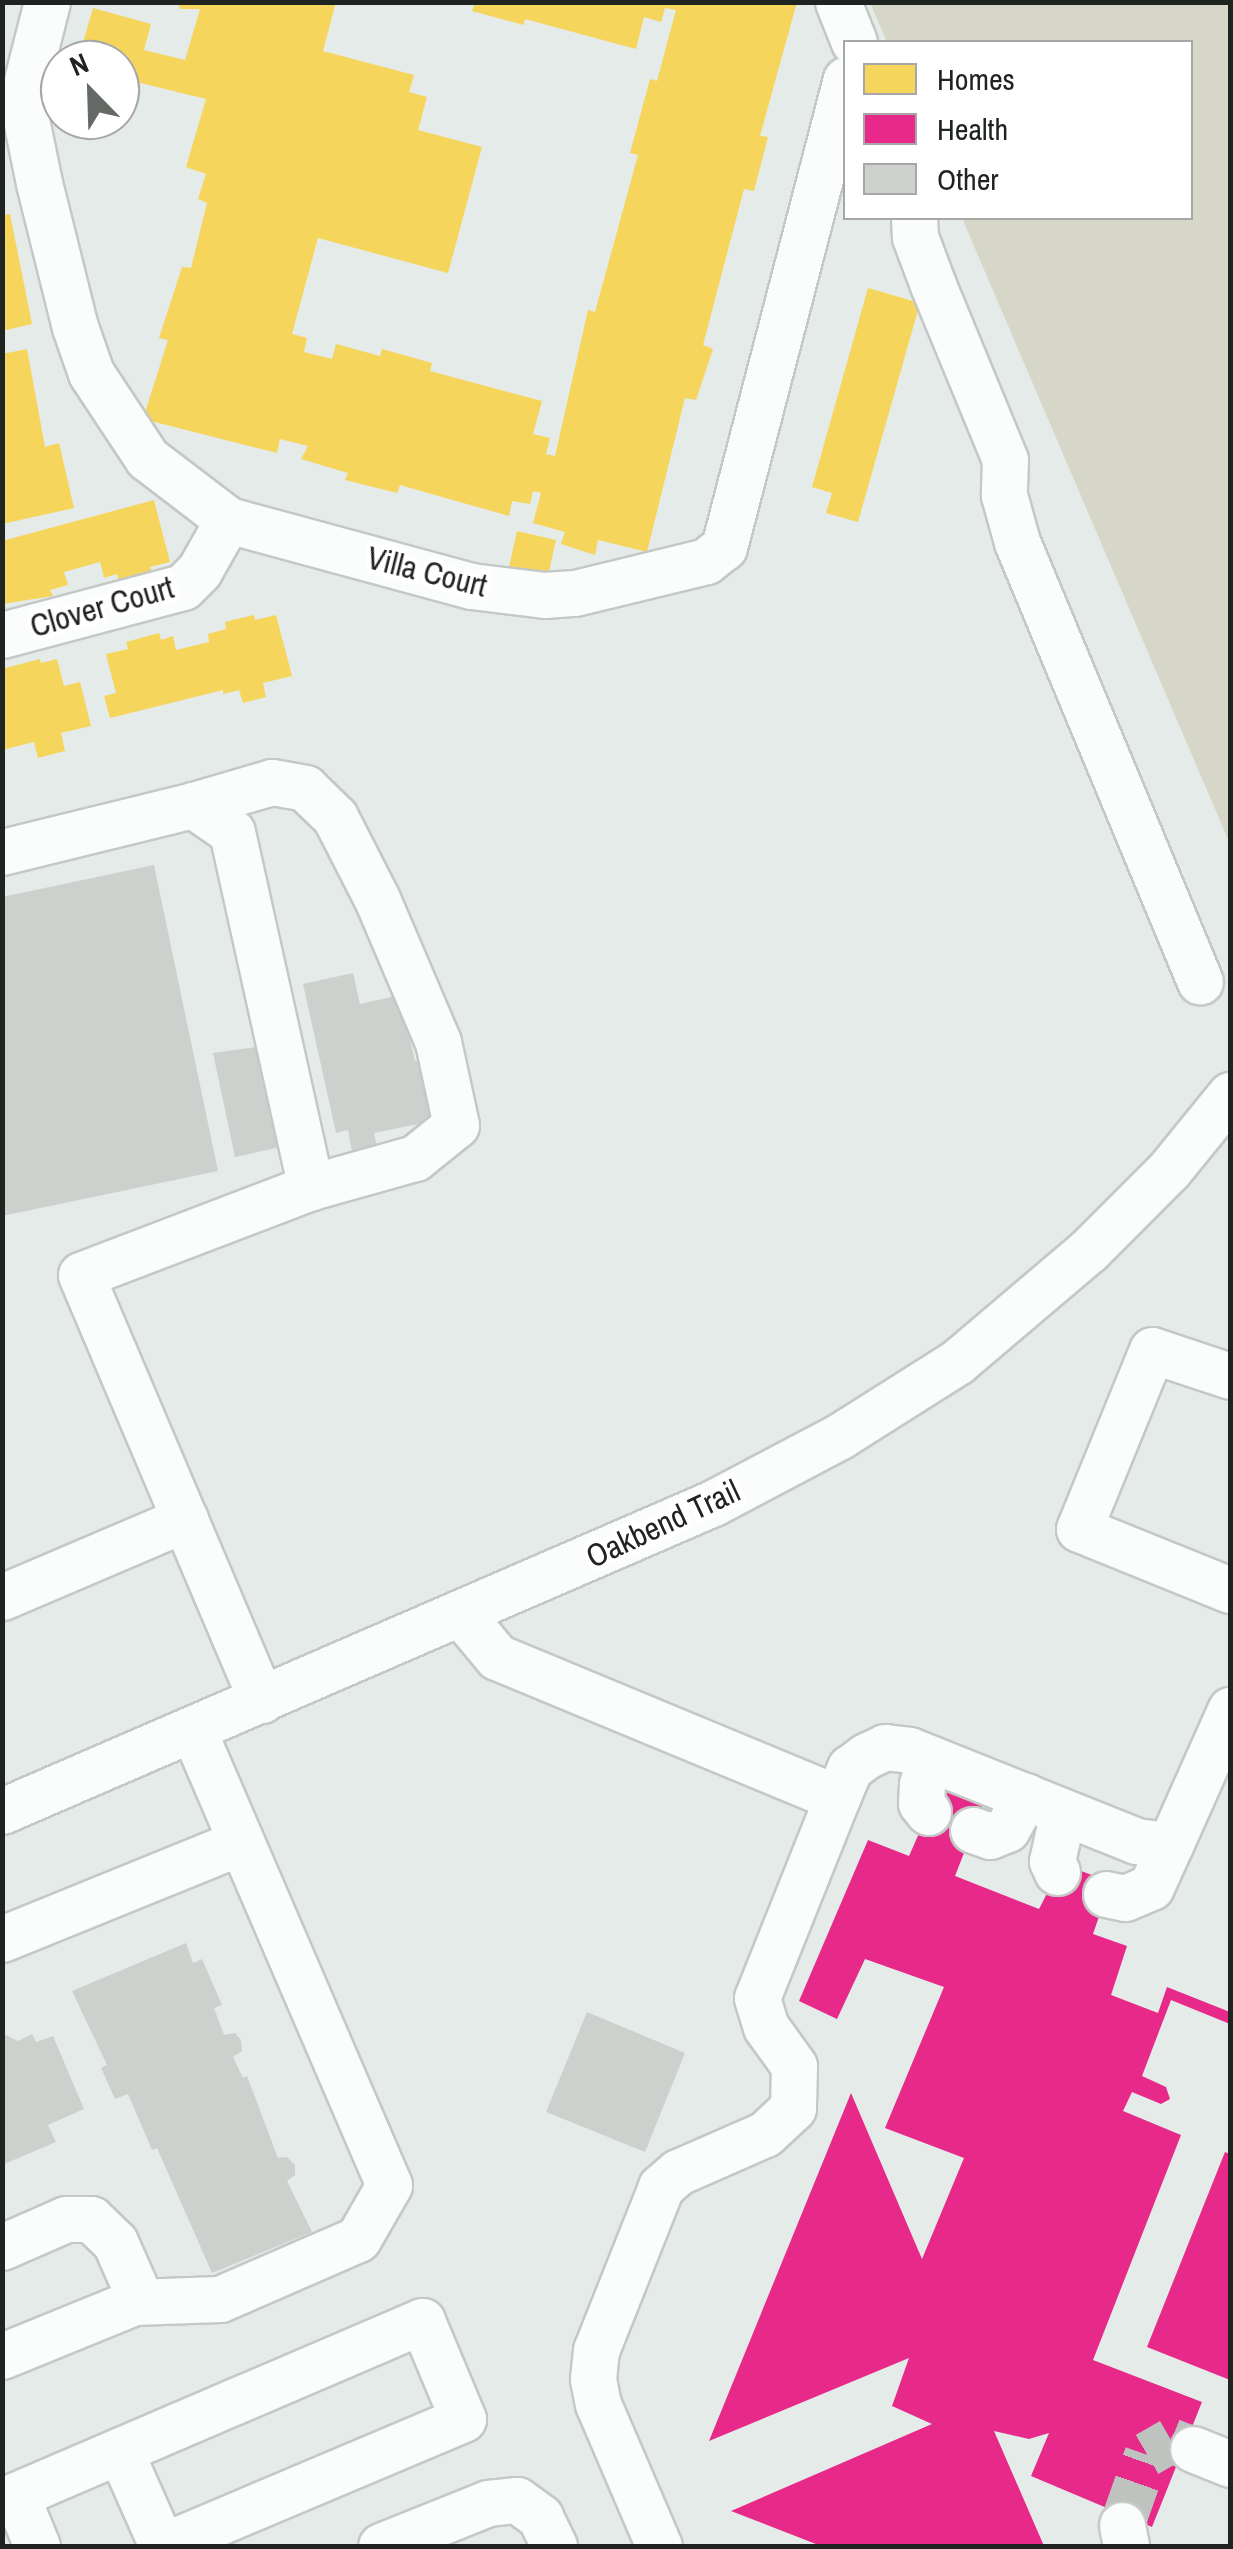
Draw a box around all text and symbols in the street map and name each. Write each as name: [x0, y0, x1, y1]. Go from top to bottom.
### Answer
north arrow: [40, 40, 140, 140]
legend: [843, 40, 1193, 220]
text: N: [64, 44, 94, 85]
text: Homes: [937, 59, 1015, 99]
text: Health: [937, 109, 1008, 149]
text: Other: [937, 159, 999, 199]
street label: Villa Court: [363, 539, 491, 605]
street label: Clover Court: [26, 568, 178, 646]
street label: Oakbend Trail: [580, 1472, 746, 1576]

